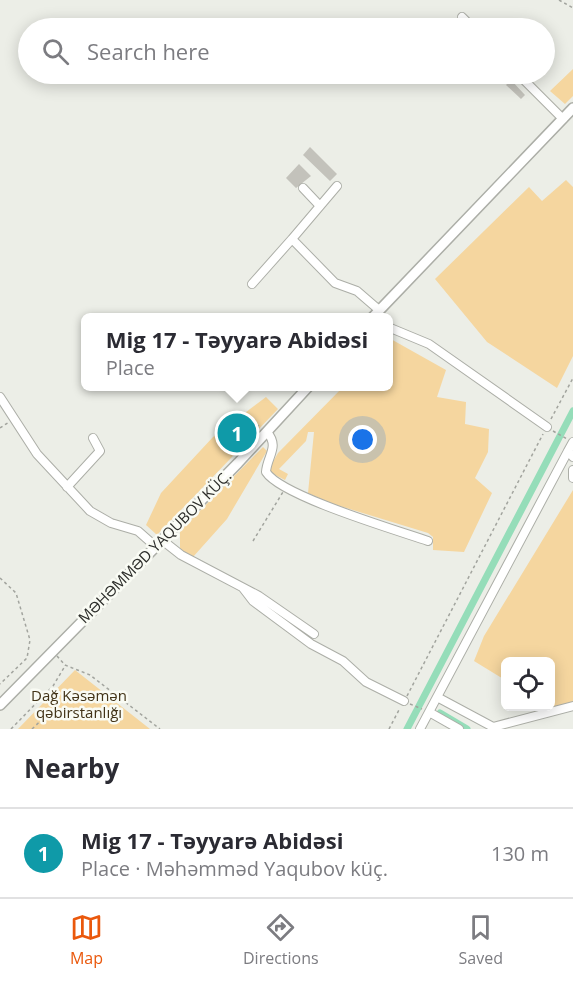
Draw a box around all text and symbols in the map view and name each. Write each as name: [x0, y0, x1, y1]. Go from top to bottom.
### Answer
search box: [18, 18, 555, 84]
icon: search: [39, 35, 72, 68]
text: Search here: [87, 36, 210, 66]
popup: [81, 313, 393, 391]
text: Mig 17 - Təyyarə Abidəsi: [106, 324, 368, 354]
text: Place: [106, 354, 155, 381]
pin: 1: [218, 410, 256, 456]
your location: [348, 425, 377, 454]
street label: MƏHƏMMƏD YAQUBOV KÜÇ.: [74, 466, 235, 627]
map controls: [501, 657, 555, 711]
button: locate: [501, 657, 555, 711]
park label: Dağ Kəsəmən qəbirstanlığı: [31, 685, 127, 722]
text: Nearby: [24, 750, 119, 786]
text: Mig 17 - Təyyarə Abidəsi: [81, 825, 343, 855]
text: 1: [38, 840, 49, 867]
text: 130 m: [491, 840, 549, 867]
text: Place · Məhəmməd Yaqubov küç.: [81, 855, 388, 882]
tab: Map: [70, 911, 103, 969]
tab: Directions: [243, 911, 319, 969]
tab: Saved: [459, 911, 503, 969]

